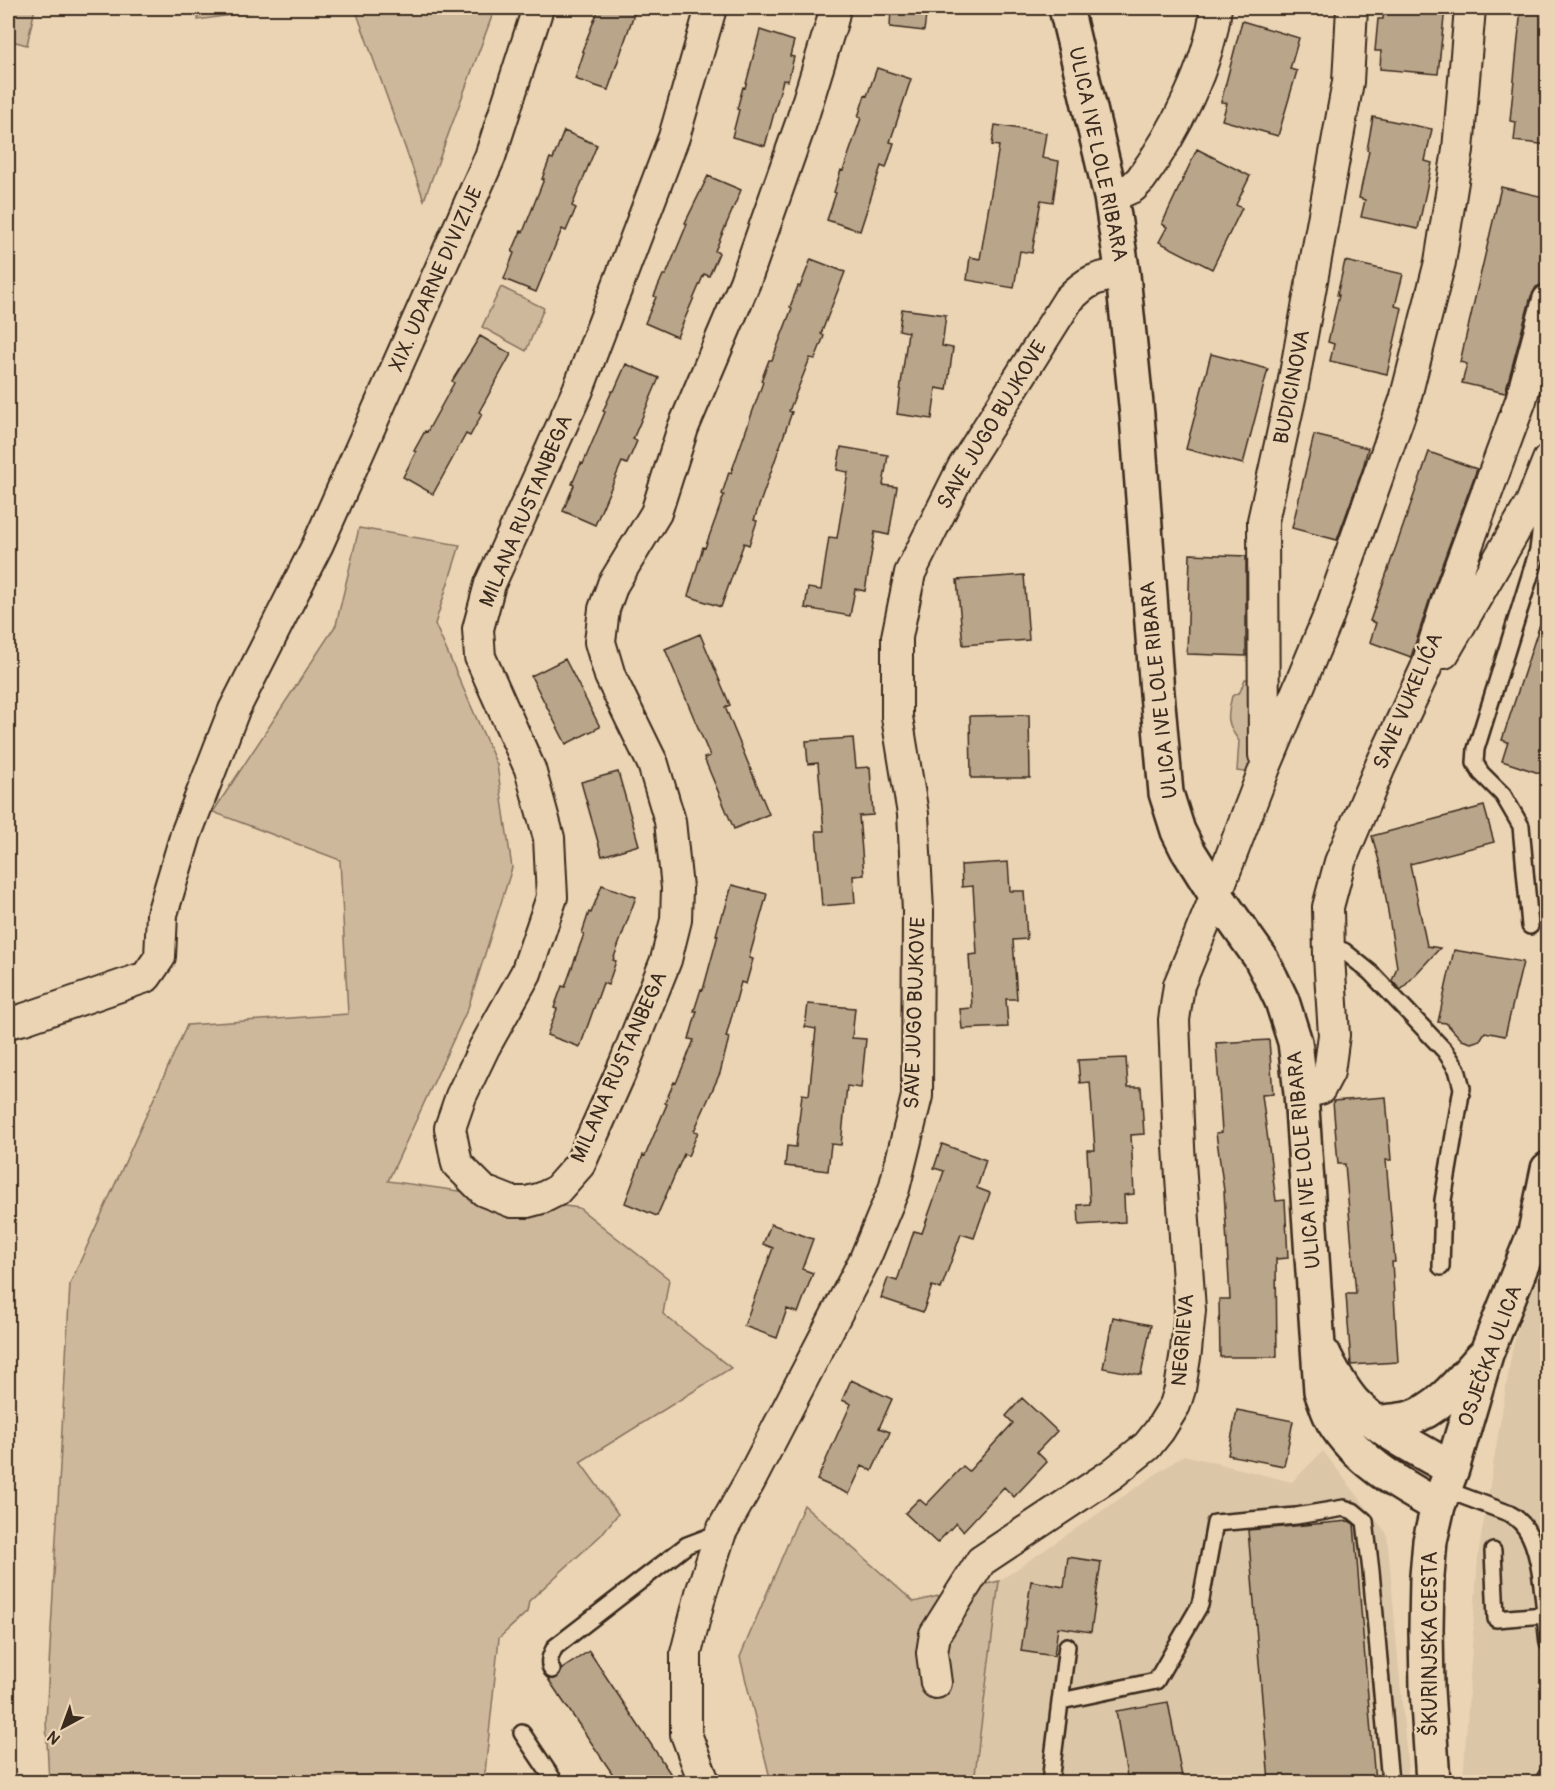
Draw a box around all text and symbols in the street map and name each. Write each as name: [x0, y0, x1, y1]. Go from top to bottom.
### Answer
street label: ULICA IVE LOLE RIBARA: [1062, 44, 1134, 264]
street label: XIX. UDARNE DIVIZIJE: [383, 182, 489, 376]
street label: BUDICINOVA: [1268, 328, 1316, 446]
street label: SAVE JUGO BUJKOVE: [931, 336, 1053, 514]
street label: MILANA RUSTANBEGA: [473, 411, 579, 611]
street label: ULICA IVE LOLE RIBARA: [1134, 580, 1184, 800]
street label: SAVE VUKELIĆA: [1366, 628, 1449, 773]
street label: SAVE JUGO BUJKOVE: [898, 916, 932, 1110]
street label: MILANA RUSTANBEGA: [565, 967, 673, 1167]
street label: ULICA IVE LOLE RIBARA: [1281, 1050, 1327, 1270]
street label: OSJEČKA ULICA: [1451, 1281, 1528, 1431]
street label: NEGRIEVA: [1166, 1293, 1200, 1387]
street label: ŠKURINJSKA CESTA: [1416, 1551, 1444, 1737]
north arrow: [33, 1697, 93, 1757]
text: N: [43, 1726, 64, 1749]

